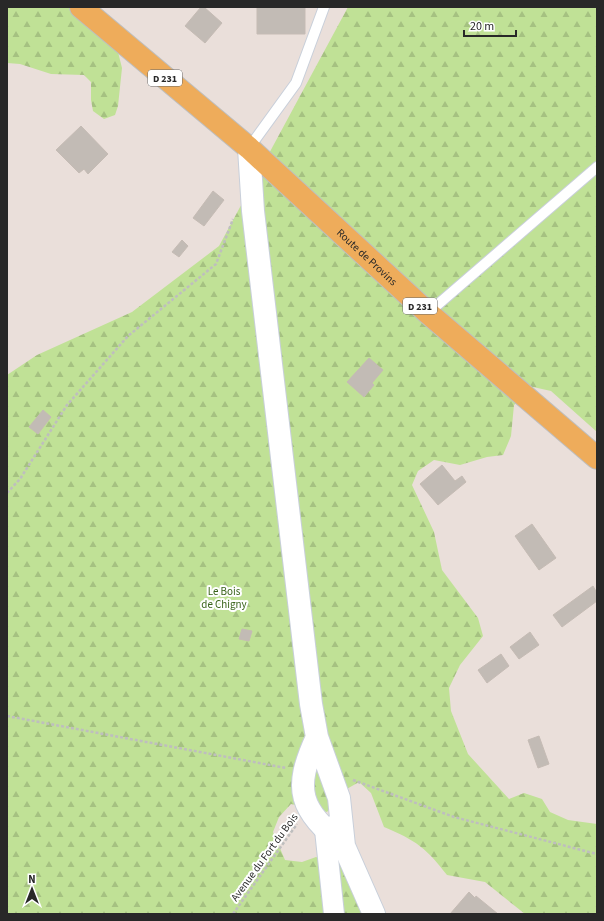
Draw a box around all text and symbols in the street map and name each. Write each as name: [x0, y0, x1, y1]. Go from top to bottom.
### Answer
scale bar: [464, 12, 516, 38]
text: 20 m: [470, 18, 494, 35]
road number: D 231: [148, 70, 182, 86]
street label: Route de Provins: [333, 225, 401, 289]
road number: D 231: [403, 298, 437, 314]
park label: Le Bois de Chigny: [201, 584, 247, 612]
street label: Avenue du Fort du Bois: [227, 810, 302, 904]
north arrow: [12, 869, 52, 909]
text: N: [28, 872, 36, 887]

